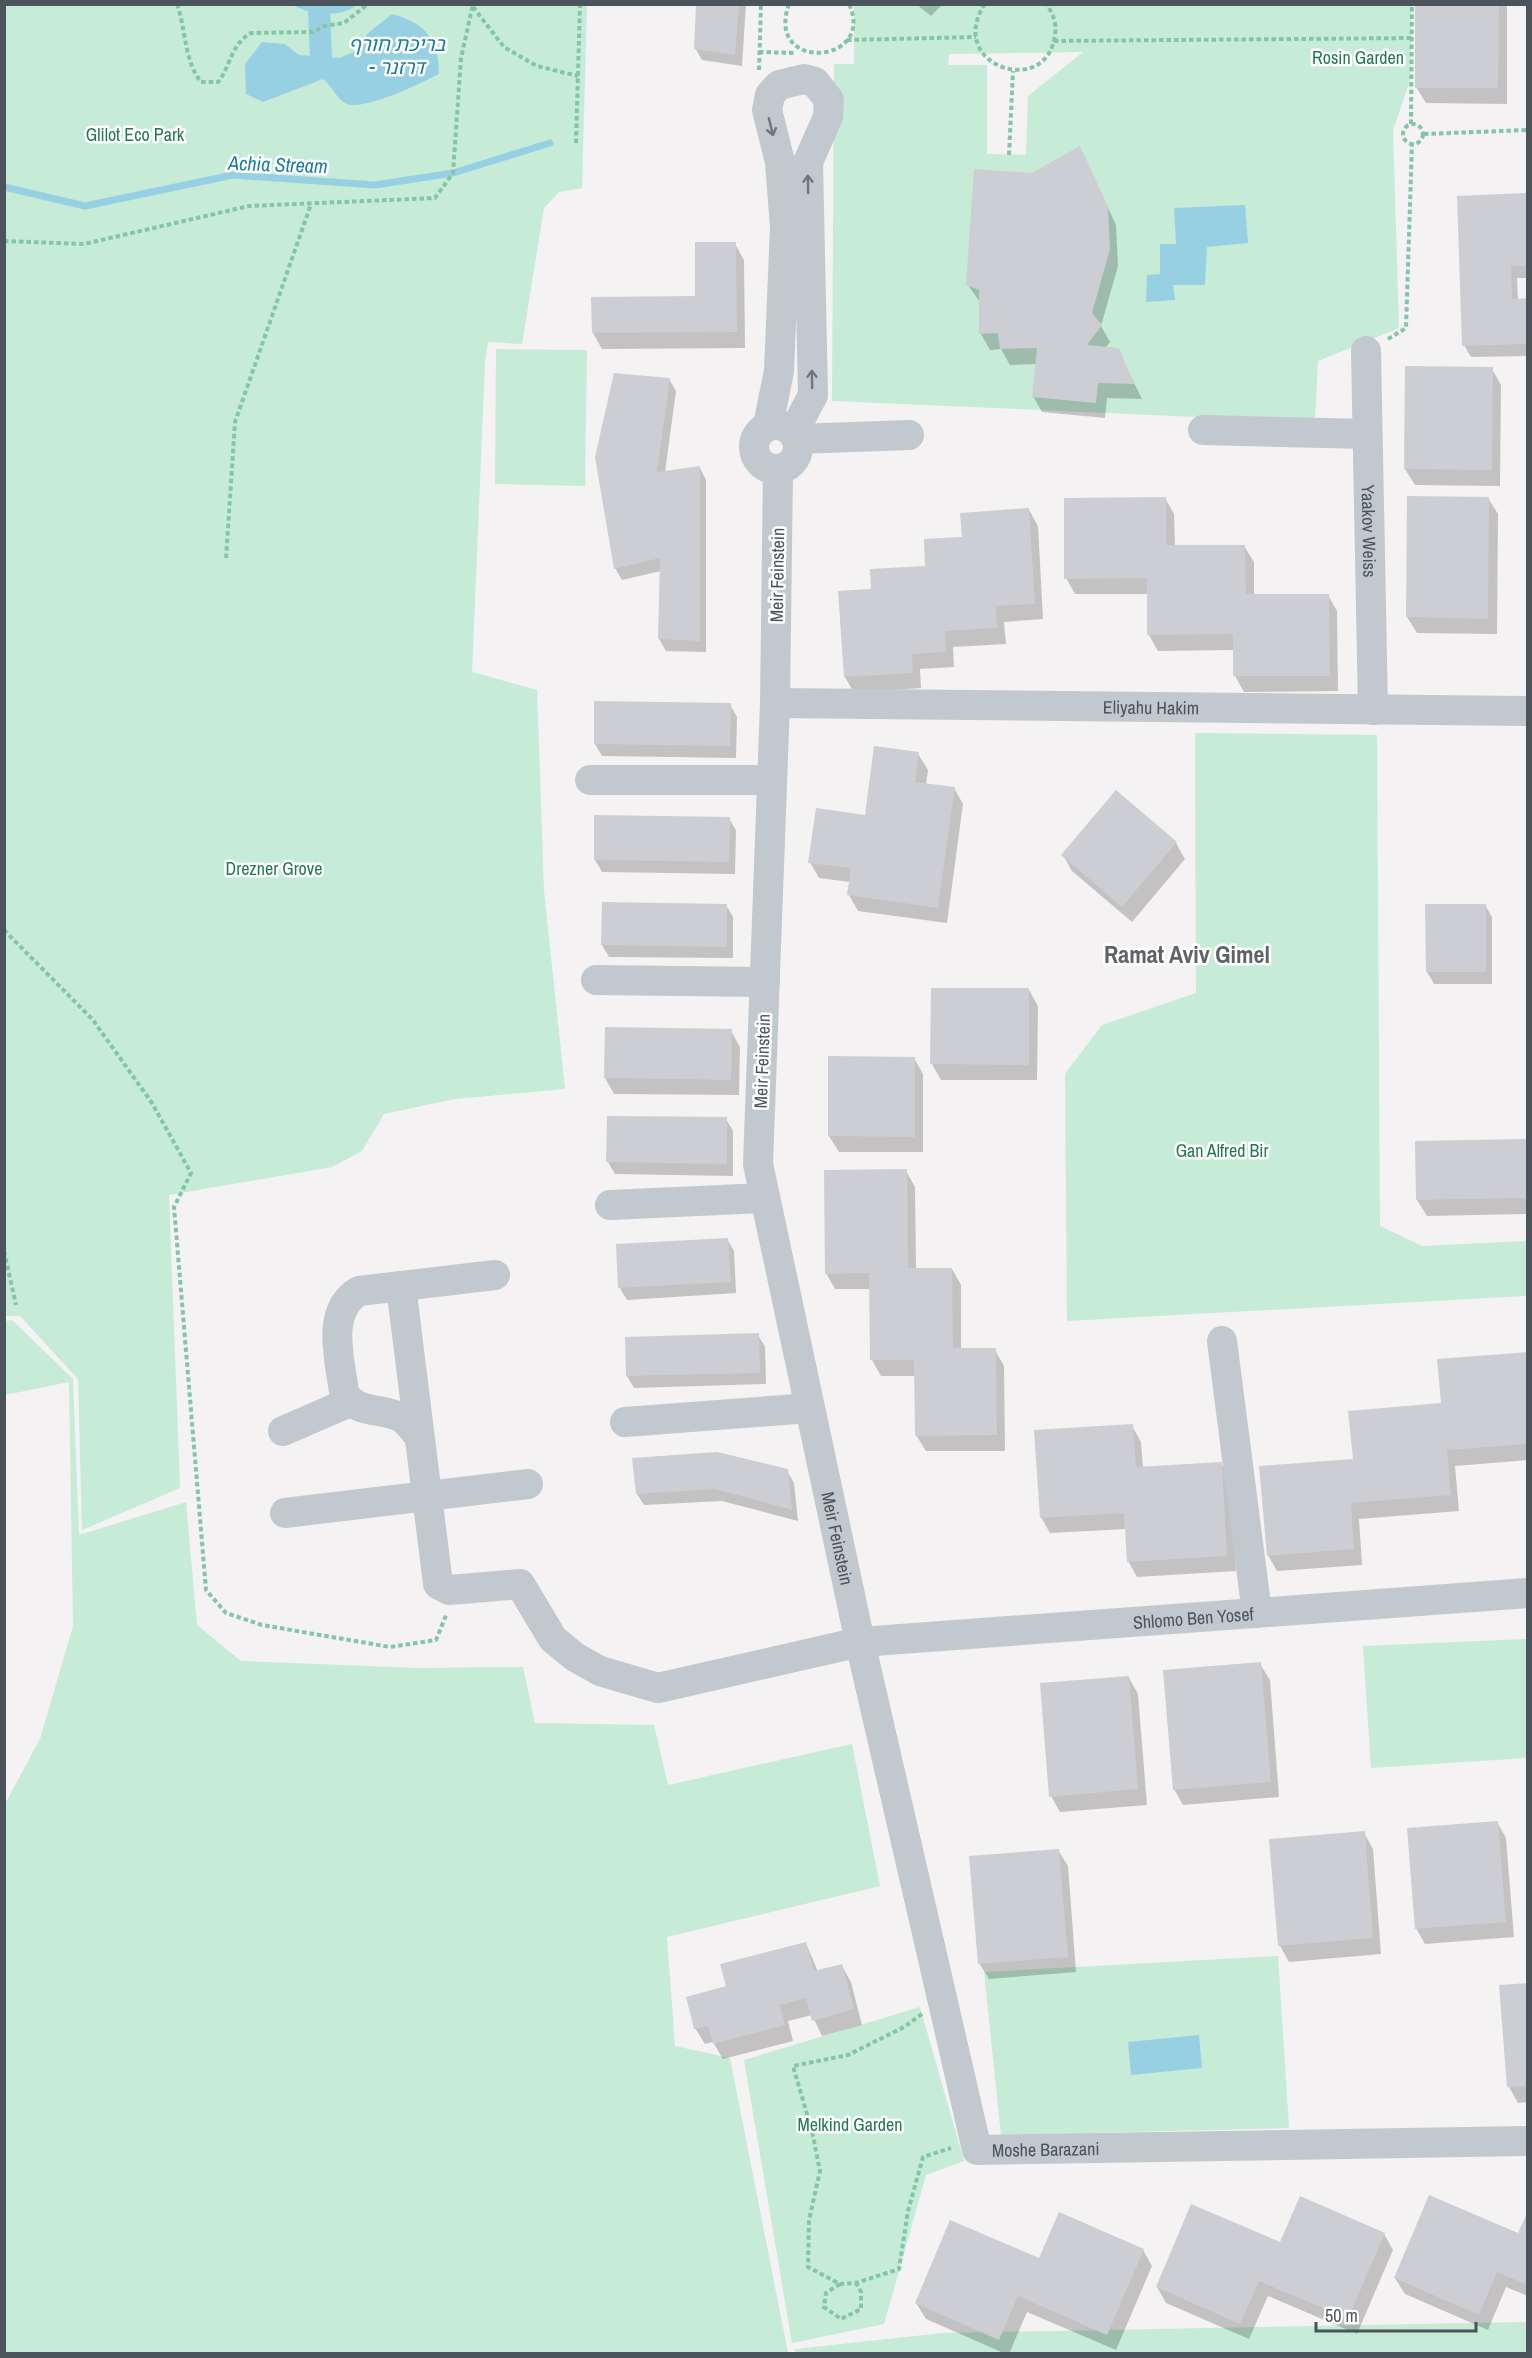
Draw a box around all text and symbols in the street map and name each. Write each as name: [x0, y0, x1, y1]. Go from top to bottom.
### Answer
water label: בריכת חורף - דרזנר: [348, 30, 446, 80]
park label: Rosin Garden: [1312, 45, 1404, 70]
one-way arrow: [765, 117, 777, 136]
park label: Glilot Eco Park: [86, 122, 185, 147]
water label: Achia Stream: [227, 149, 328, 179]
one-way arrow: [803, 174, 814, 194]
one-way arrow: [807, 369, 818, 389]
street label: Yaakov Weiss: [1356, 484, 1383, 578]
street label: Meir Feinstein: [764, 528, 790, 622]
street label: Eliyahu Hakim: [1103, 694, 1199, 720]
park label: Drezner Grove: [226, 856, 322, 881]
district label: Ramat Aviv Gimel: [1104, 938, 1270, 970]
street label: Meir Feinstein: [748, 1013, 776, 1109]
park label: Gan Alfred Bir: [1176, 1138, 1268, 1163]
street label: Meir Feinstein: [816, 1489, 860, 1587]
street label: Shlomo Ben Yosef: [1132, 1601, 1255, 1634]
park label: Melkind Garden: [797, 2112, 903, 2137]
street label: Moshe Barazani: [992, 2136, 1100, 2162]
scale bar: [1316, 2295, 1476, 2333]
text: 50 m: [1325, 2303, 1358, 2328]

